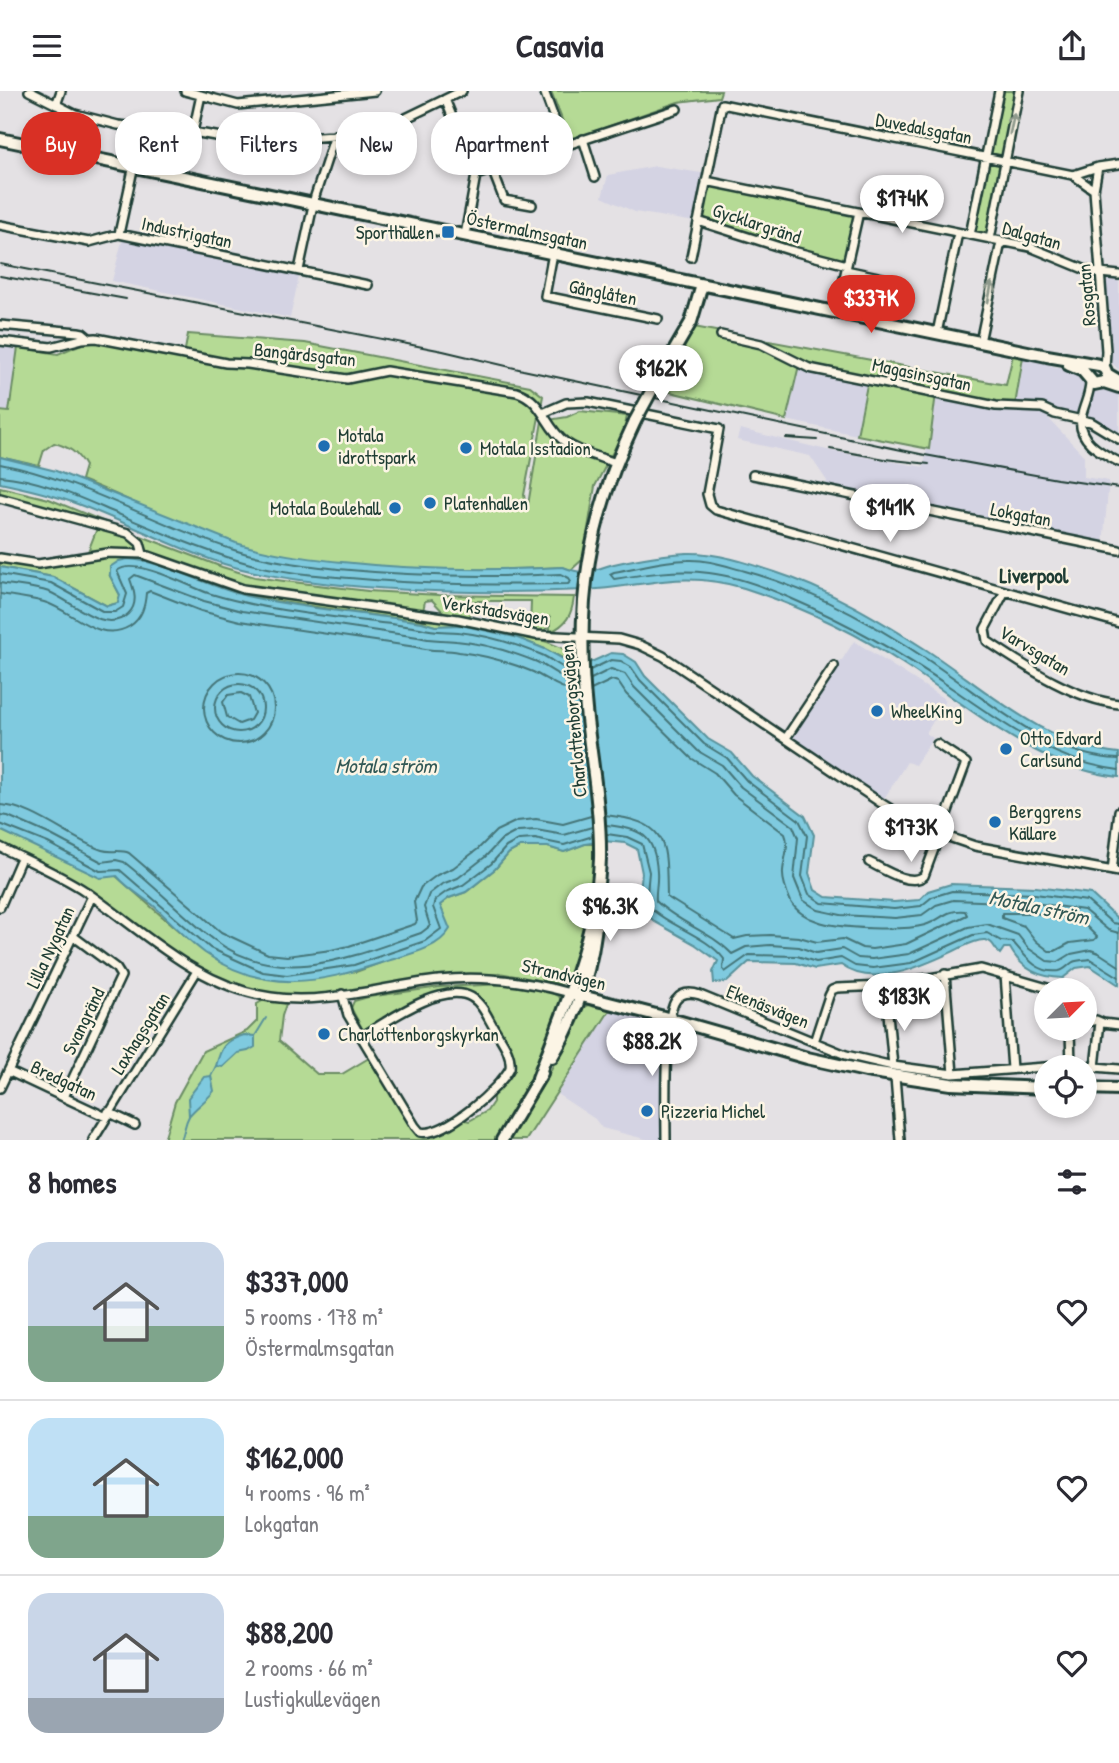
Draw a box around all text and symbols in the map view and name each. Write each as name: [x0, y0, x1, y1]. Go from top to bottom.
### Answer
text: Casavia: [516, 24, 603, 67]
icon: menu: [28, 27, 66, 65]
icon: share: [1053, 27, 1091, 65]
street label: Duvedalsgatan: [874, 106, 974, 150]
chip: Buy: [21, 112, 101, 175]
chip: Rent: [115, 112, 202, 175]
chip: Filters: [216, 112, 322, 175]
chip: New: [336, 112, 417, 175]
chip: Apartment: [431, 112, 573, 175]
one-way arrow: [1006, 113, 1020, 136]
pin: $174K: [853, 176, 951, 235]
text: $174K: [876, 182, 928, 213]
street label: Gycklargränd: [709, 197, 805, 250]
street label: Östermalmsgatan: [464, 204, 590, 256]
street label: Industrigatan: [139, 210, 235, 254]
street label: Dalgatan: [1000, 214, 1064, 256]
place label: Sporthallen: [356, 219, 434, 245]
marker: Sporthallen: [440, 224, 456, 240]
street label: Rosgatan: [1070, 263, 1102, 327]
street label: Gånglåten: [567, 273, 639, 311]
pin: $337K: [822, 275, 920, 335]
one-way arrow: [984, 281, 998, 304]
text: $337K: [843, 282, 899, 313]
street label: Bangårdsgatan: [253, 336, 357, 372]
pin: $162K: [612, 345, 710, 405]
street label: Magasinsgatan: [870, 351, 974, 397]
text: $162K: [635, 352, 687, 383]
place label: Motala idrottspark: [338, 422, 416, 470]
place label: Motala Isstadion: [480, 435, 591, 461]
marker: Motala idrottspark: [316, 438, 332, 454]
marker: Motala Isstadion: [458, 440, 474, 456]
pin: $141K: [841, 484, 939, 544]
place label: Platenhallen: [444, 490, 528, 516]
text: $141K: [865, 491, 915, 522]
place label: Motala Boulehall: [270, 495, 382, 521]
marker: Platenhallen: [422, 495, 438, 511]
street label: Lokgatan: [989, 495, 1053, 533]
marker: Motala Boulehall: [387, 500, 403, 516]
district label: Liverpool: [1000, 561, 1069, 591]
street label: Verkstadsvägen: [439, 589, 551, 631]
street label: Varvsgatan: [995, 619, 1075, 681]
street label: Charlottenborgsvägen: [553, 644, 593, 798]
place label: WheelKing: [891, 698, 962, 724]
marker: WheelKing: [869, 703, 885, 719]
place label: Otto Edvard Carlsund: [1020, 725, 1102, 773]
marker: Otto Edvard Carlsund: [998, 741, 1014, 757]
water label: Motala ström: [335, 751, 437, 780]
place label: Berggrens Källare: [1009, 798, 1081, 846]
pin: $173K: [862, 805, 960, 864]
text: $173K: [884, 811, 938, 842]
marker: Berggrens Källare: [987, 814, 1003, 830]
water label: Motala ström: [986, 882, 1092, 932]
pin: $96.3K: [553, 883, 667, 943]
text: $96.3K: [582, 890, 638, 921]
street label: Lilla Nygatan: [20, 902, 80, 992]
street label: Strandvägen: [519, 952, 609, 996]
pin: $183K: [855, 974, 953, 1033]
street label: Ekenäsvägen: [723, 978, 813, 1034]
north arrow: [1034, 978, 1097, 1041]
map controls: [1034, 978, 1097, 1118]
text: $183K: [878, 980, 930, 1011]
street label: Svangränd: [56, 983, 111, 1059]
street label: Laxhagsgatan: [104, 987, 176, 1079]
pin: $88.2K: [595, 1019, 709, 1078]
place label: Charlottenborgskyrkan: [338, 1021, 499, 1047]
text: $88.2K: [622, 1025, 682, 1056]
marker: Charlottenborgskyrkan: [316, 1026, 332, 1042]
street label: Bredgatan: [27, 1053, 101, 1107]
button: locate: [1034, 1055, 1097, 1118]
place label: Pizzeria Michel: [661, 1098, 766, 1124]
marker: Pizzeria Michel: [639, 1103, 655, 1119]
text: 8 homes: [28, 1162, 116, 1202]
icon: filters: [1053, 1163, 1091, 1201]
text: $337,000: [245, 1261, 348, 1301]
icon: home: [84, 1270, 168, 1354]
icon: heart: [1053, 1293, 1091, 1331]
text: 5 rooms · 178 m²: [245, 1301, 383, 1332]
text: Östermalmsgatan: [245, 1332, 394, 1363]
text: $162,000: [245, 1437, 344, 1477]
icon: home: [84, 1446, 168, 1530]
icon: heart: [1053, 1469, 1091, 1507]
text: 4 rooms · 96 m²: [245, 1477, 370, 1508]
text: Lokgatan: [245, 1508, 319, 1539]
text: $88,200: [245, 1612, 333, 1652]
icon: home: [84, 1621, 168, 1705]
icon: heart: [1053, 1644, 1091, 1682]
text: 2 rooms · 66 m²: [245, 1652, 373, 1683]
text: Lustigkullevägen: [245, 1683, 381, 1714]

